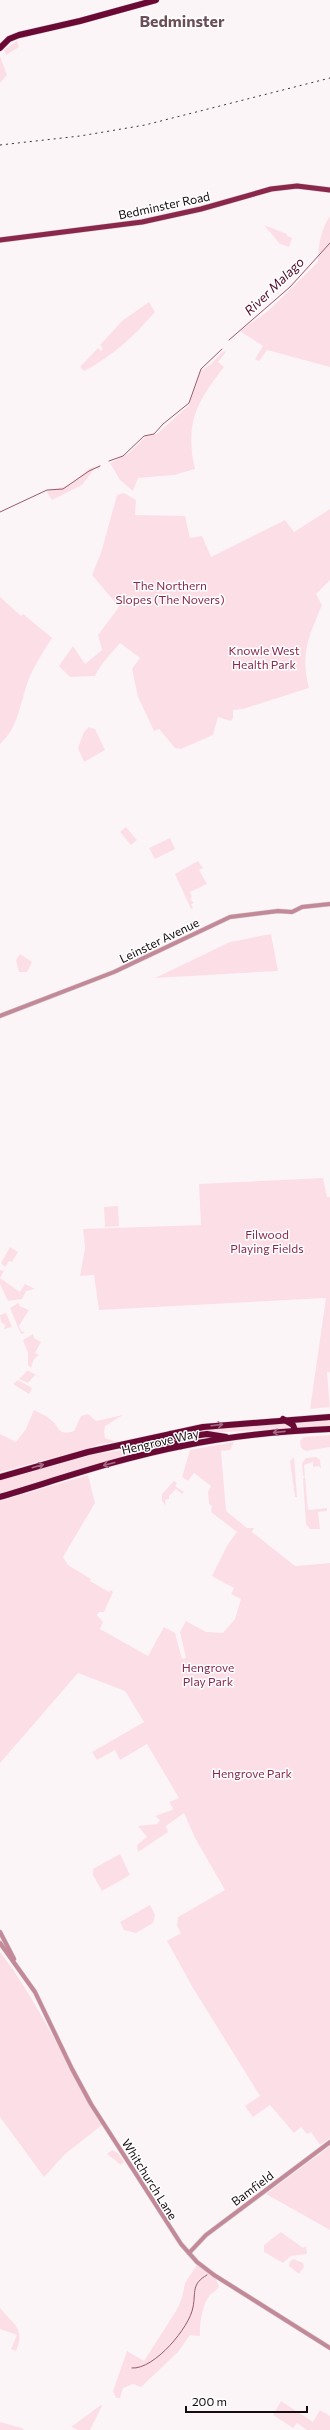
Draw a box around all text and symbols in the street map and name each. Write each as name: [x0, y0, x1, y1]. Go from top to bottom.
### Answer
district label: Bedminster: [139, 11, 225, 30]
street label: Bedminster Road: [117, 188, 211, 222]
water label: River Malago: [241, 253, 307, 319]
park label: The Northern Slopes (The Novers): [115, 578, 225, 606]
park label: Knowle West Health Park: [228, 643, 300, 671]
street label: Leinster Avenue: [117, 915, 201, 965]
park label: Filwood Playing Fields: [230, 1227, 304, 1255]
one-way arrow: [210, 1421, 223, 1429]
street label: Hengrove Way: [120, 1425, 200, 1457]
one-way arrow: [273, 1428, 286, 1436]
one-way arrow: [103, 1461, 116, 1468]
one-way arrow: [31, 1462, 44, 1469]
park label: Hengrove Play Park: [182, 1660, 234, 1688]
park label: Hengrove Park: [212, 1766, 292, 1780]
street label: Whitchurch Lane: [120, 2136, 180, 2222]
street label: Bamfield: [228, 2168, 276, 2208]
scale bar: [186, 2388, 307, 2414]
text: 200 m: [192, 2394, 227, 2408]

